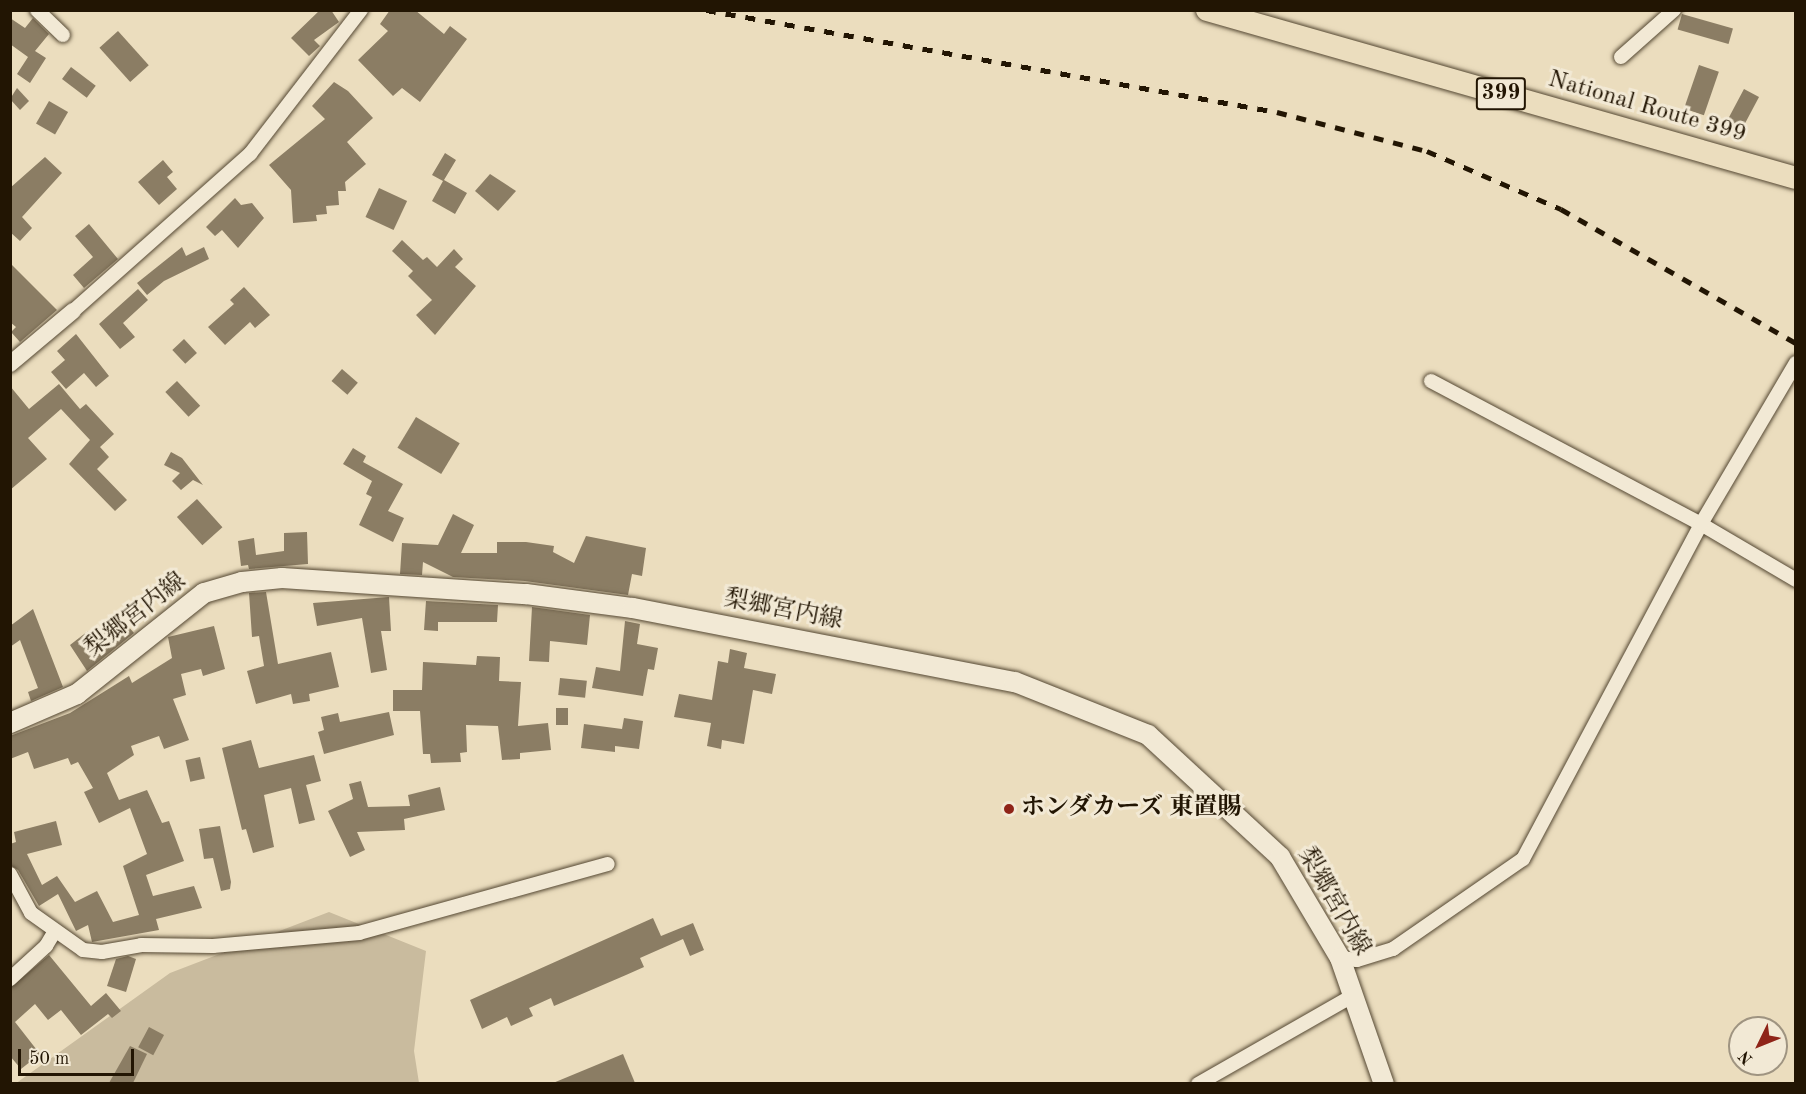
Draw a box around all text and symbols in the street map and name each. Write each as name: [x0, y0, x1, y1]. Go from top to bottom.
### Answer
street label: National Route 399: [1545, 66, 1749, 150]
road number: 399: [1476, 75, 1526, 113]
street label: 梨郷宮内線: [80, 568, 192, 664]
street label: 梨郷宮内線: [721, 585, 845, 637]
place label: ホンダカーズ 東置賜: [1021, 795, 1244, 823]
marker: ホンダカーズ 東置賜: [1002, 802, 1016, 816]
street label: 梨郷宮内線: [1291, 843, 1375, 961]
north arrow: [1728, 1016, 1788, 1076]
scale bar: [21, 1037, 136, 1075]
text: N: [1736, 1047, 1756, 1067]
text: 50 m: [29, 1050, 69, 1068]

